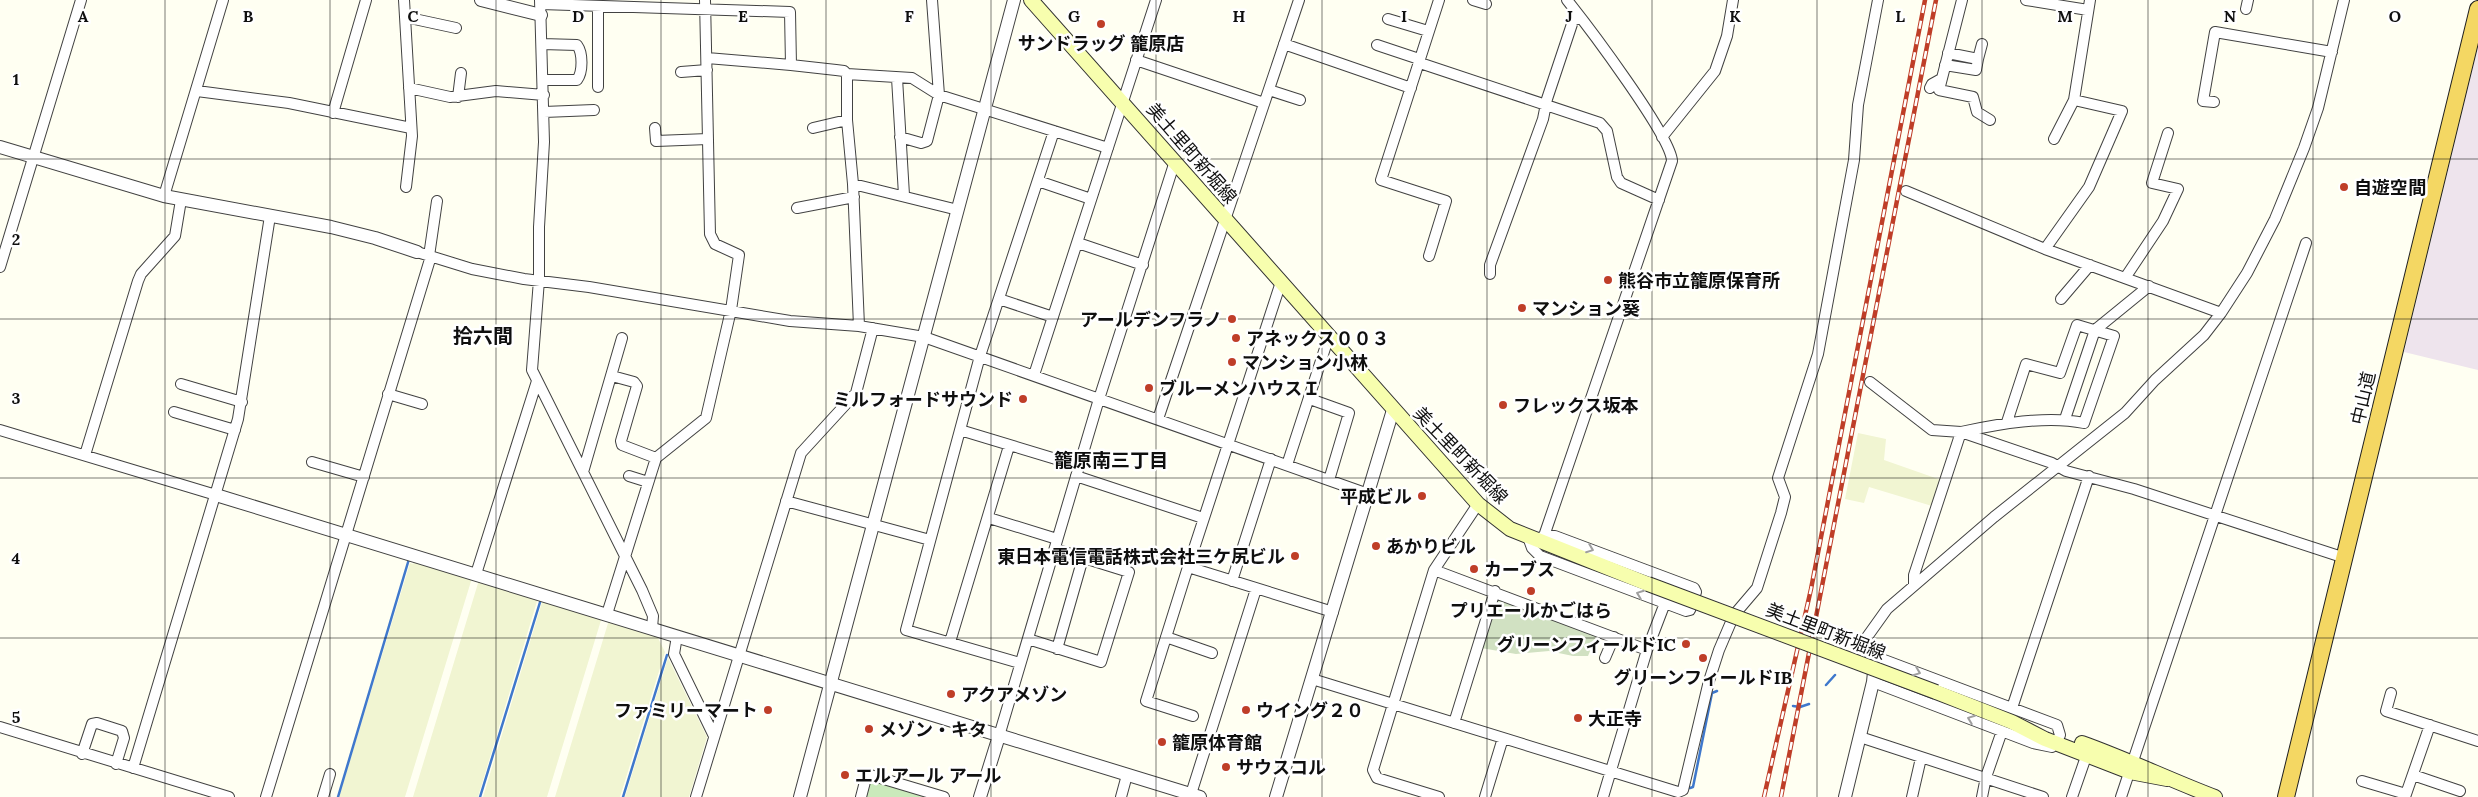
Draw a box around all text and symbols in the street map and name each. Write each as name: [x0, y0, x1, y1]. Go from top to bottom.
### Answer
text: A: [78, 6, 89, 26]
text: B: [243, 6, 254, 26]
text: C: [407, 6, 419, 26]
text: D: [572, 6, 584, 26]
text: E: [738, 6, 748, 26]
text: F: [904, 6, 914, 26]
text: G: [1068, 6, 1080, 26]
text: H: [1233, 6, 1246, 26]
text: I: [1401, 6, 1407, 26]
text: J: [1565, 6, 1573, 26]
text: K: [1729, 6, 1741, 26]
text: L: [1895, 6, 1905, 26]
text: M: [2057, 6, 2073, 26]
text: N: [2224, 6, 2236, 26]
text: O: [2389, 6, 2401, 26]
marker: サンドラッグ 籠原店: [1095, 18, 1107, 30]
place label: サンドラッグ 籠原店: [1018, 32, 1184, 55]
text: 1: [13, 69, 19, 89]
street label: 美土里町新堀線: [1142, 98, 1242, 208]
place label: 自遊空間: [2354, 176, 2426, 199]
marker: 自遊空間: [2338, 181, 2350, 193]
text: 2: [12, 229, 20, 249]
place label: 熊谷市立籠原保育所: [1618, 269, 1780, 292]
marker: 熊谷市立籠原保育所: [1602, 274, 1614, 286]
place label: マンション葵: [1532, 297, 1640, 320]
marker: マンション葵: [1516, 302, 1528, 314]
place label: アールデンフラノ: [1080, 308, 1222, 331]
marker: アールデンフラノ: [1226, 313, 1238, 325]
district label: 拾六間: [453, 323, 513, 348]
place label: アネックス００３: [1246, 327, 1389, 350]
marker: アネックス００３: [1230, 332, 1242, 344]
place label: マンション小林: [1242, 351, 1368, 374]
marker: マンション小林: [1226, 356, 1238, 368]
street label: 中山道: [2346, 369, 2380, 427]
place label: ブルーメンハウスＩ: [1159, 377, 1320, 400]
marker: ブルーメンハウスＩ: [1143, 382, 1155, 394]
text: 3: [12, 388, 21, 408]
place label: ミルフォードサウンド: [833, 388, 1013, 411]
marker: ミルフォードサウンド: [1017, 393, 1029, 405]
place label: フレックス坂本: [1513, 394, 1638, 417]
marker: フレックス坂本: [1497, 399, 1509, 411]
street label: 美土里町新堀線: [1409, 402, 1513, 508]
district label: 籠原南三丁目: [1054, 448, 1168, 472]
place label: 平成ビル: [1340, 485, 1412, 508]
marker: 平成ビル: [1416, 490, 1428, 502]
place label: あかりビル: [1386, 535, 1476, 558]
marker: あかりビル: [1370, 540, 1382, 552]
one-way arrow: [1585, 543, 1594, 553]
place label: 東日本電信電話株式会社三ケ尻ビル: [997, 545, 1285, 568]
text: 4: [12, 548, 21, 568]
marker: 東日本電信電話株式会社三ケ尻ビル: [1289, 550, 1301, 562]
place label: カーブス: [1484, 558, 1555, 581]
marker: カーブス: [1468, 563, 1480, 575]
marker: プリエールかごはら: [1525, 585, 1537, 597]
one-way arrow: [1637, 590, 1645, 600]
street label: 美土里町新堀線: [1763, 598, 1889, 664]
place label: プリエールかごはら: [1450, 599, 1612, 622]
place label: グリーンフィールドIC: [1497, 633, 1677, 656]
marker: グリーンフィールドIC: [1680, 638, 1692, 650]
marker: グリーンフィールドIB: [1697, 652, 1709, 664]
place label: グリーンフィールドIB: [1613, 666, 1793, 689]
one-way arrow: [1912, 667, 1920, 677]
place label: アクアメゾン: [961, 683, 1067, 706]
marker: アクアメゾン: [945, 688, 957, 700]
place label: ファミリーマート: [614, 699, 758, 722]
place label: ウイング２０: [1256, 699, 1364, 722]
marker: ファミリーマート: [762, 704, 774, 716]
marker: ウイング２０: [1240, 704, 1252, 716]
text: 5: [12, 707, 21, 727]
place label: 大正寺: [1588, 707, 1642, 730]
marker: 大正寺: [1572, 712, 1584, 724]
one-way arrow: [1967, 715, 1976, 725]
place label: メゾン・キタ: [879, 718, 987, 741]
marker: メゾン・キタ: [863, 723, 875, 735]
place label: 籠原体育館: [1172, 731, 1262, 754]
marker: 籠原体育館: [1156, 736, 1168, 748]
place label: サウスコル: [1236, 756, 1326, 779]
marker: サウスコル: [1220, 761, 1232, 773]
place label: エルアール アール: [855, 764, 1002, 787]
marker: エルアール アール: [839, 769, 851, 781]

